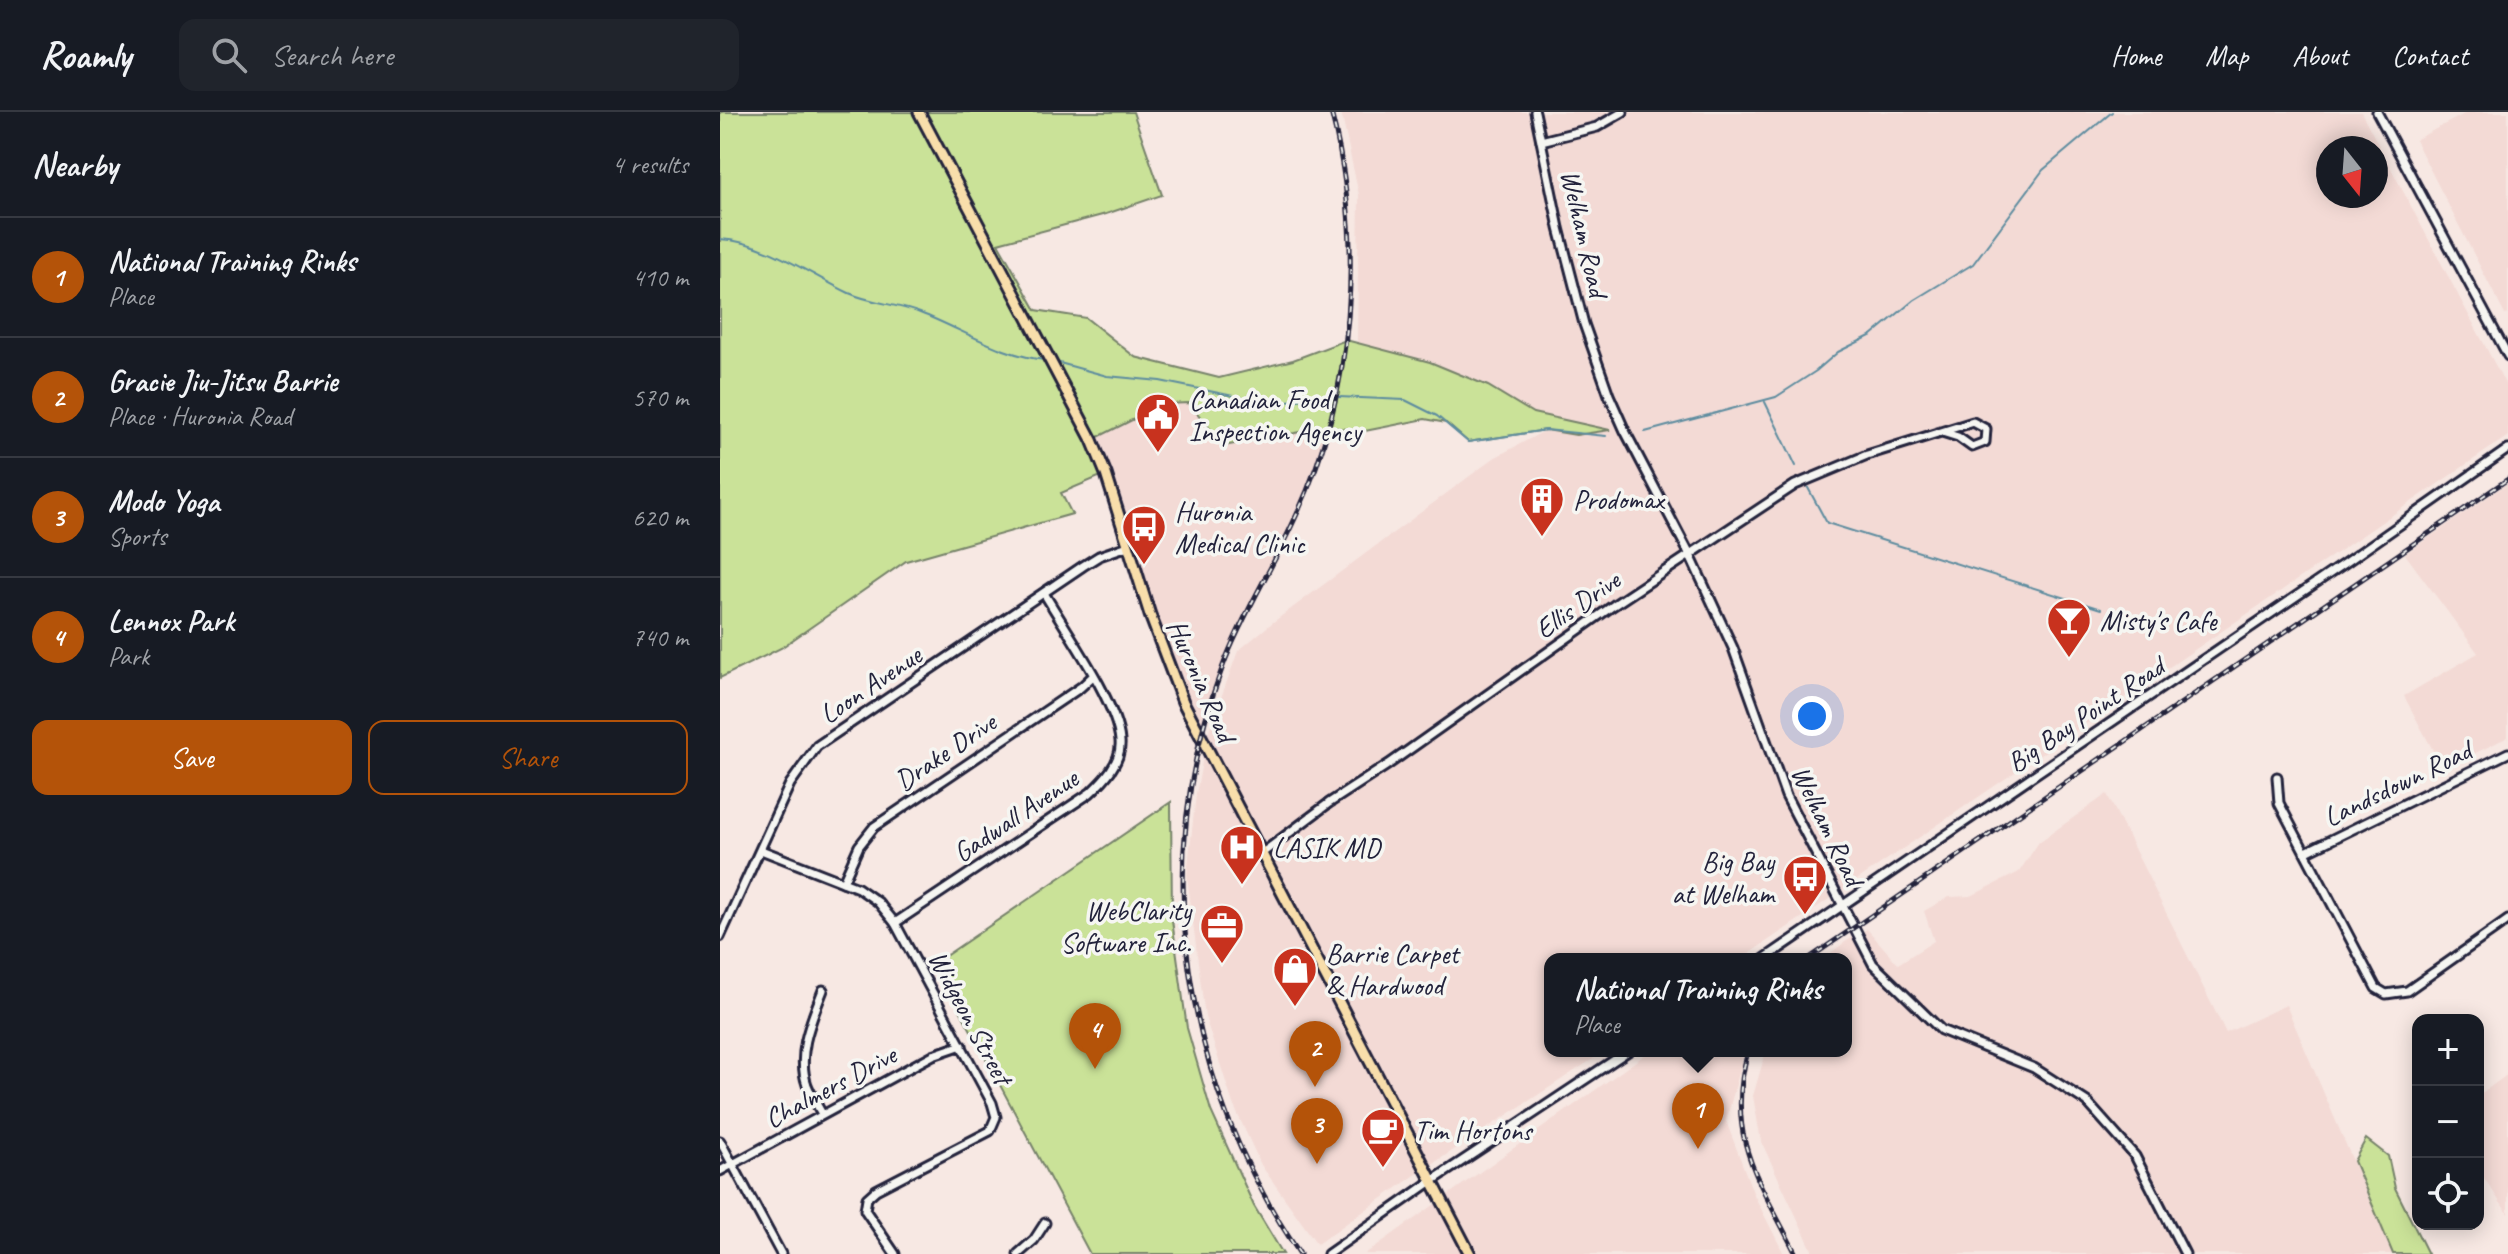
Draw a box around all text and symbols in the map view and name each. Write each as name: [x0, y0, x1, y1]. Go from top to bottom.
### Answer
search box: [179, 19, 739, 91]
text: Roamly: [40, 32, 131, 79]
icon: search: [207, 33, 251, 77]
text: Search here: [271, 36, 393, 74]
text: Home: [2111, 38, 2161, 73]
text: Map: [2205, 38, 2248, 73]
text: About: [2292, 38, 2348, 73]
text: Contact: [2392, 38, 2468, 73]
north arrow: [2316, 136, 2388, 208]
text: Nearby: [32, 143, 118, 186]
text: 4 results: [612, 148, 688, 181]
street label: Welham Road: [1553, 166, 1617, 304]
text: National Training Rinks: [108, 242, 356, 280]
text: 1: [52, 261, 64, 294]
text: 410 m: [632, 261, 688, 294]
text: Place: [108, 280, 154, 313]
text: Gracie Jiu-Jitsu Barrie: [108, 362, 338, 400]
text: 2: [52, 381, 64, 414]
text: 570 m: [632, 381, 688, 414]
place label: Canadian Food Inspection Agency: [1189, 382, 1364, 449]
public building icon: Canadian Food Inspection Agency: [1134, 391, 1182, 454]
text: Place · Huronia Road: [108, 400, 292, 433]
building icon: Prodomax: [1518, 475, 1566, 538]
text: Modo Yoga: [108, 482, 219, 520]
place label: Prodomax: [1573, 482, 1666, 517]
place label: Huronia Medical Clinic: [1175, 494, 1306, 561]
text: 3: [52, 501, 64, 534]
text: 620 m: [632, 501, 688, 534]
bus stop icon: Huronia Medical Clinic: [1120, 503, 1168, 566]
text: Sports: [108, 520, 166, 553]
street label: Ellis Drive: [1528, 561, 1628, 646]
bar icon: Misty's Cafe: [2045, 596, 2093, 659]
text: Lennox Park: [108, 602, 234, 640]
place label: Misty's Cafe: [2100, 603, 2218, 638]
street label: Huronia Road: [1159, 614, 1246, 750]
text: 4: [52, 621, 64, 654]
text: 740 m: [632, 621, 688, 654]
street label: Loon Avenue: [813, 637, 930, 731]
text: Park: [108, 640, 149, 673]
street label: Big Bay Point Road: [2000, 647, 2174, 780]
your location: [1792, 696, 1832, 736]
street label: Drake Drive: [888, 704, 1004, 798]
button: Save: [32, 720, 352, 795]
button: Share: [368, 720, 688, 795]
street label: Landsdown Road: [2318, 731, 2480, 834]
street label: Gadwall Avenue: [946, 760, 1086, 870]
street label: Welham Road: [1784, 760, 1873, 894]
hospital icon: LASIK MD: [1218, 823, 1266, 886]
place label: LASIK MD: [1273, 830, 1382, 865]
place label: Big Bay at Welham: [1672, 844, 1776, 911]
bus stop icon: Big Bay at Welham: [1781, 853, 1829, 916]
place label: WebClarity Software Inc.: [1061, 893, 1193, 960]
office icon: WebClarity Software Inc.: [1198, 902, 1246, 965]
place label: Barrie Carpet & Hardwood: [1326, 936, 1461, 1003]
street label: Widgeon Street: [921, 944, 1022, 1093]
shop icon: Barrie Carpet & Hardwood: [1271, 945, 1319, 1008]
popup: [1544, 953, 1852, 1057]
text: National Training Rinks: [1574, 970, 1822, 1008]
pin: 4: [1069, 1003, 1121, 1069]
text: Place: [1574, 1008, 1620, 1041]
map controls: [2412, 1014, 2484, 1230]
button: +: [2412, 1014, 2484, 1086]
pin: 2: [1289, 1021, 1341, 1087]
street label: Chalmers Drive: [758, 1036, 904, 1136]
pin: 1: [1672, 1083, 1724, 1149]
button: −: [2412, 1086, 2484, 1158]
pin: 3: [1291, 1098, 1343, 1164]
cafe icon: Tim Hortons: [1359, 1106, 1407, 1169]
place label: Tim Hortons: [1414, 1113, 1534, 1148]
button: locate: [2412, 1158, 2484, 1230]

